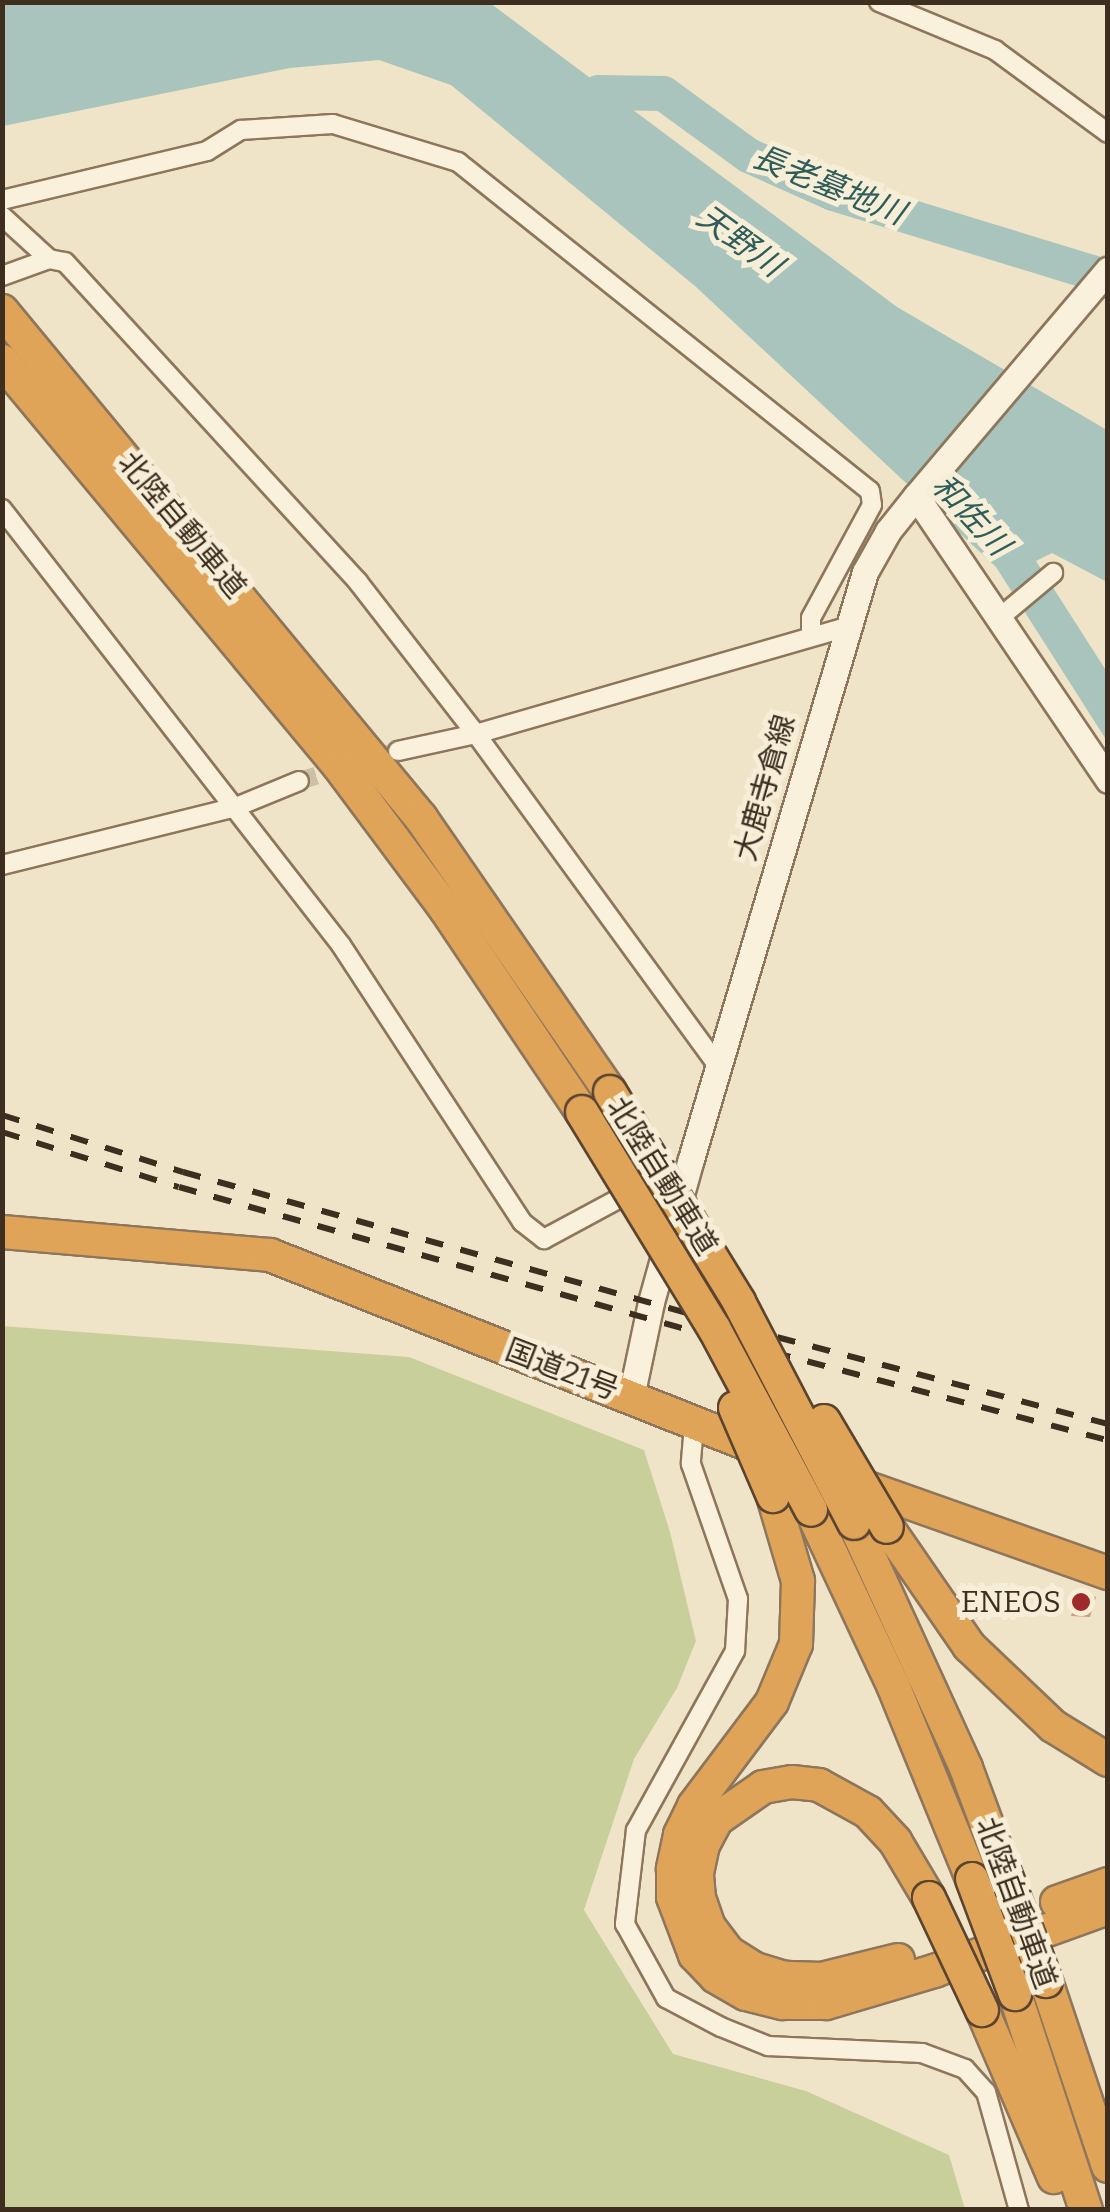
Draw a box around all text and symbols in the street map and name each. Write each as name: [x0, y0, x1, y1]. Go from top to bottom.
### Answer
water label: 長老墓地川: [748, 137, 910, 233]
water label: 天野川: [690, 197, 790, 285]
street label: 北陸自動車道: [110, 444, 254, 606]
water label: 和佐川: [924, 467, 1018, 563]
street label: 大鹿寺倉線: [727, 711, 803, 865]
street label: 北陸自動車道: [599, 1090, 725, 1262]
street label: 国道21号: [500, 1332, 624, 1408]
place label: ENEOS: [961, 1584, 1061, 1620]
marker: ENEOS: [1070, 1591, 1092, 1613]
street label: 北陸自動車道: [968, 1812, 1064, 1994]

